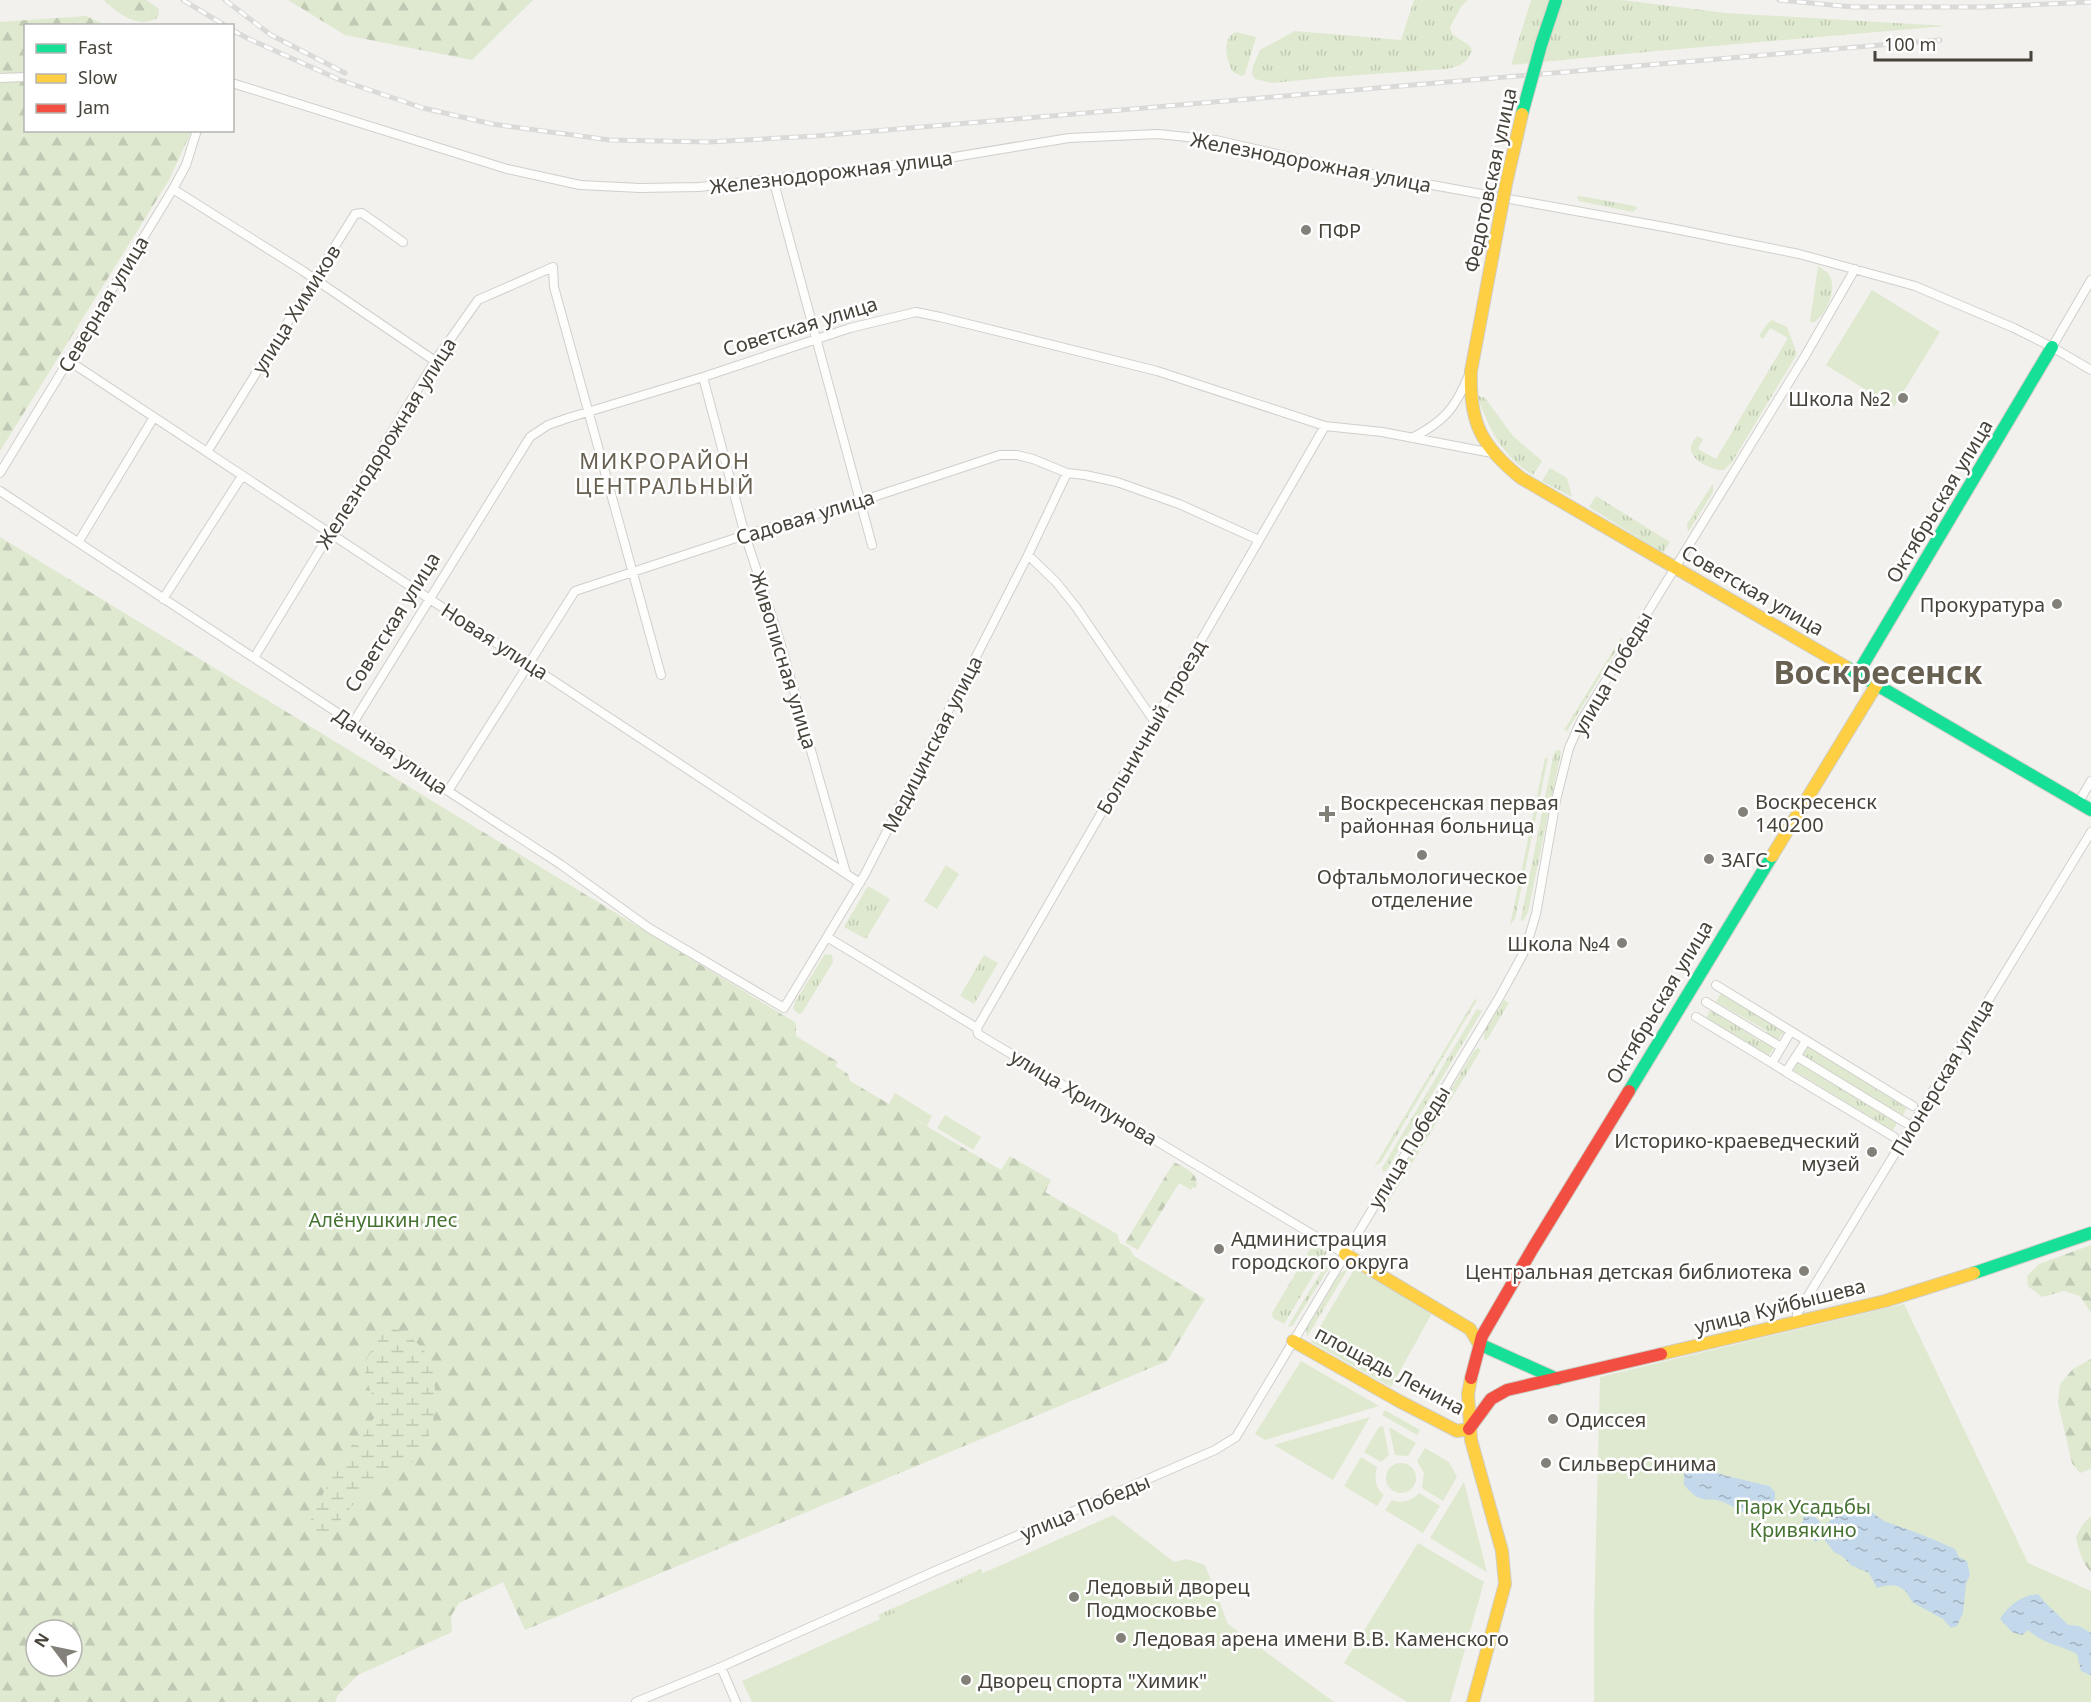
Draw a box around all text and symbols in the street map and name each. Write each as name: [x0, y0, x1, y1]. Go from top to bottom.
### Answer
legend: [24, 24, 234, 132]
scale bar: [1875, 24, 2031, 62]
text: 100 m: [1884, 32, 1936, 56]
text: Fast: [78, 35, 113, 59]
text: Slow: [78, 65, 117, 89]
street label: Федотовская улица: [1457, 85, 1523, 275]
text: Jam: [76, 95, 110, 119]
street label: Железнодорожная улица: [1188, 125, 1434, 199]
street label: Железнодорожная улица: [708, 144, 954, 200]
place label: ПФР: [1318, 217, 1361, 244]
marker: ПФР: [1299, 223, 1313, 237]
street label: Северная улица: [51, 231, 155, 377]
street label: улица Химиков: [246, 239, 346, 379]
street label: Советская улица: [719, 290, 881, 362]
street label: Железнодорожная улица: [310, 332, 462, 554]
place label: Школа №2: [1788, 385, 1891, 412]
marker: Школа №2: [1896, 391, 1910, 405]
street label: Октябрьская улица: [1879, 414, 1999, 588]
district label: МИКРОРАЙОН ЦЕНТРАЛЬНЫЙ: [575, 445, 755, 500]
street label: Садовая улица: [732, 483, 878, 551]
street label: Советская улица: [1677, 538, 1829, 642]
street label: Советская улица: [338, 547, 446, 697]
street label: Живописная улица: [744, 568, 824, 752]
place label: Прокуратура: [1920, 591, 2045, 618]
street label: Новая улица: [436, 596, 554, 686]
marker: Прокуратура: [2050, 597, 2064, 611]
street label: улица Победы: [1566, 606, 1658, 740]
street label: Больничный проезд: [1090, 635, 1212, 819]
district label: Воскресенск: [1773, 650, 1983, 693]
street label: Медицинская улица: [876, 651, 988, 837]
street label: Дачная улица: [328, 701, 454, 801]
place label: Воскресенск 140200: [1755, 788, 1877, 838]
place label: Воскресенская первая районная больница: [1340, 789, 1559, 839]
marker: Воскресенская первая районная больница: [1318, 805, 1336, 823]
marker: Воскресенск 140200: [1736, 805, 1750, 819]
place label: ЗАГС: [1721, 846, 1768, 873]
marker: Офтальмологическое отделение: [1415, 848, 1429, 862]
marker: ЗАГС: [1702, 852, 1716, 866]
place label: Офтальмологическое отделение: [1317, 863, 1527, 913]
street label: Октябрьская улица: [1599, 915, 1719, 1089]
place label: Школа №4: [1507, 930, 1611, 957]
marker: Школа №4: [1615, 936, 1629, 950]
street label: Пионерская улица: [1884, 993, 2000, 1161]
street label: улица Хрипунова: [1005, 1042, 1163, 1152]
street label: улица Победы: [1362, 1081, 1456, 1213]
place label: Историко-краеведческий музей: [1614, 1127, 1860, 1177]
marker: Историко-краеведческий музей: [1865, 1145, 1879, 1159]
park label: Алёнушкин лес: [309, 1206, 458, 1233]
place label: Администрация городского округа: [1231, 1225, 1409, 1275]
marker: Администрация городского округа: [1212, 1242, 1226, 1256]
place label: Центральная детская библиотека: [1465, 1258, 1792, 1285]
marker: Центральная детская библиотека: [1797, 1264, 1811, 1278]
street label: улица Куйбышева: [1692, 1272, 1868, 1340]
street label: площадь Ленина: [1310, 1319, 1470, 1421]
place label: Одиссея: [1565, 1406, 1646, 1433]
marker: Одиссея: [1546, 1412, 1560, 1426]
place label: СильверСинима: [1558, 1450, 1717, 1477]
marker: СильверСинима: [1539, 1456, 1553, 1470]
street label: улица Победы: [1016, 1468, 1154, 1546]
park label: Парк Усадьбы Кривякино: [1735, 1493, 1871, 1543]
place label: Ледовый дворец Подмосковье: [1086, 1573, 1250, 1623]
marker: Ледовый дворец Подмосковье: [1067, 1590, 1081, 1604]
north arrow: [24, 1618, 84, 1678]
place label: Ледовая арена имени В.В. Каменского: [1133, 1625, 1509, 1652]
text: N: [29, 1629, 54, 1651]
marker: Ледовая арена имени В.В. Каменского: [1114, 1631, 1128, 1645]
place label: Дворец спорта "Химик": [978, 1667, 1207, 1694]
marker: Дворец спорта "Химик": [959, 1673, 973, 1687]

